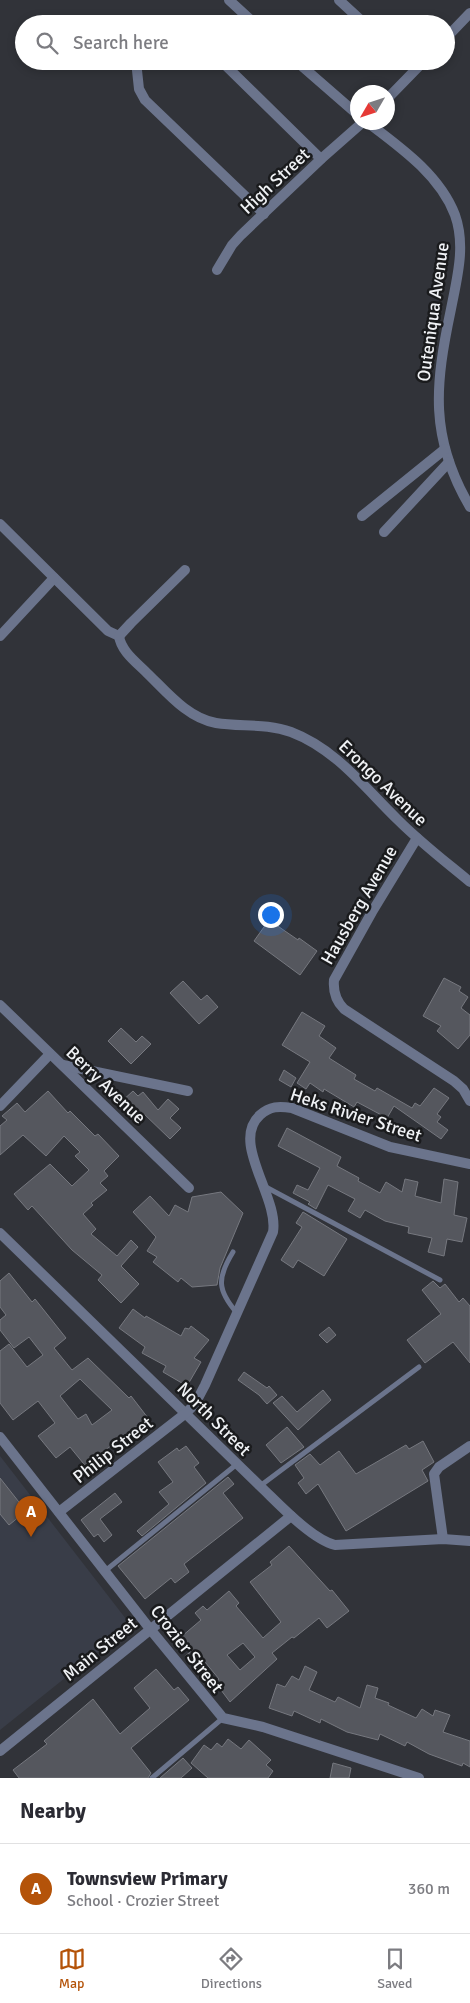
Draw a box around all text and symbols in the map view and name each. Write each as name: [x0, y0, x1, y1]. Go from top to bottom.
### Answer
search box: [15, 15, 455, 70]
icon: search: [33, 29, 61, 57]
text: Search here: [73, 31, 169, 55]
north arrow: [350, 85, 395, 130]
street label: High Street: [236, 143, 314, 219]
street label: Outeniqua Avenue: [412, 241, 454, 383]
street label: Erongo Avenue: [334, 735, 432, 831]
street label: Hausberg Avenue: [316, 842, 402, 968]
your location: [258, 902, 284, 928]
street label: Berry Avenue: [62, 1042, 150, 1128]
street label: Heks Rivier Street: [288, 1083, 424, 1147]
street label: North Street: [172, 1377, 256, 1461]
street label: Philip Street: [69, 1412, 157, 1488]
pin: A: [15, 1496, 47, 1537]
street label: Crozier Street: [146, 1601, 228, 1697]
street label: Main Street: [58, 1612, 142, 1686]
text: Nearby: [20, 1798, 86, 1824]
text: Townsview Primary: [67, 1867, 228, 1891]
text: A: [31, 1879, 41, 1899]
text: 360 m: [408, 1879, 450, 1899]
text: School · Crozier Street: [67, 1891, 219, 1911]
tab: Map: [58, 1945, 86, 1992]
tab: Directions: [201, 1945, 262, 1992]
tab: Saved: [377, 1945, 412, 1992]

